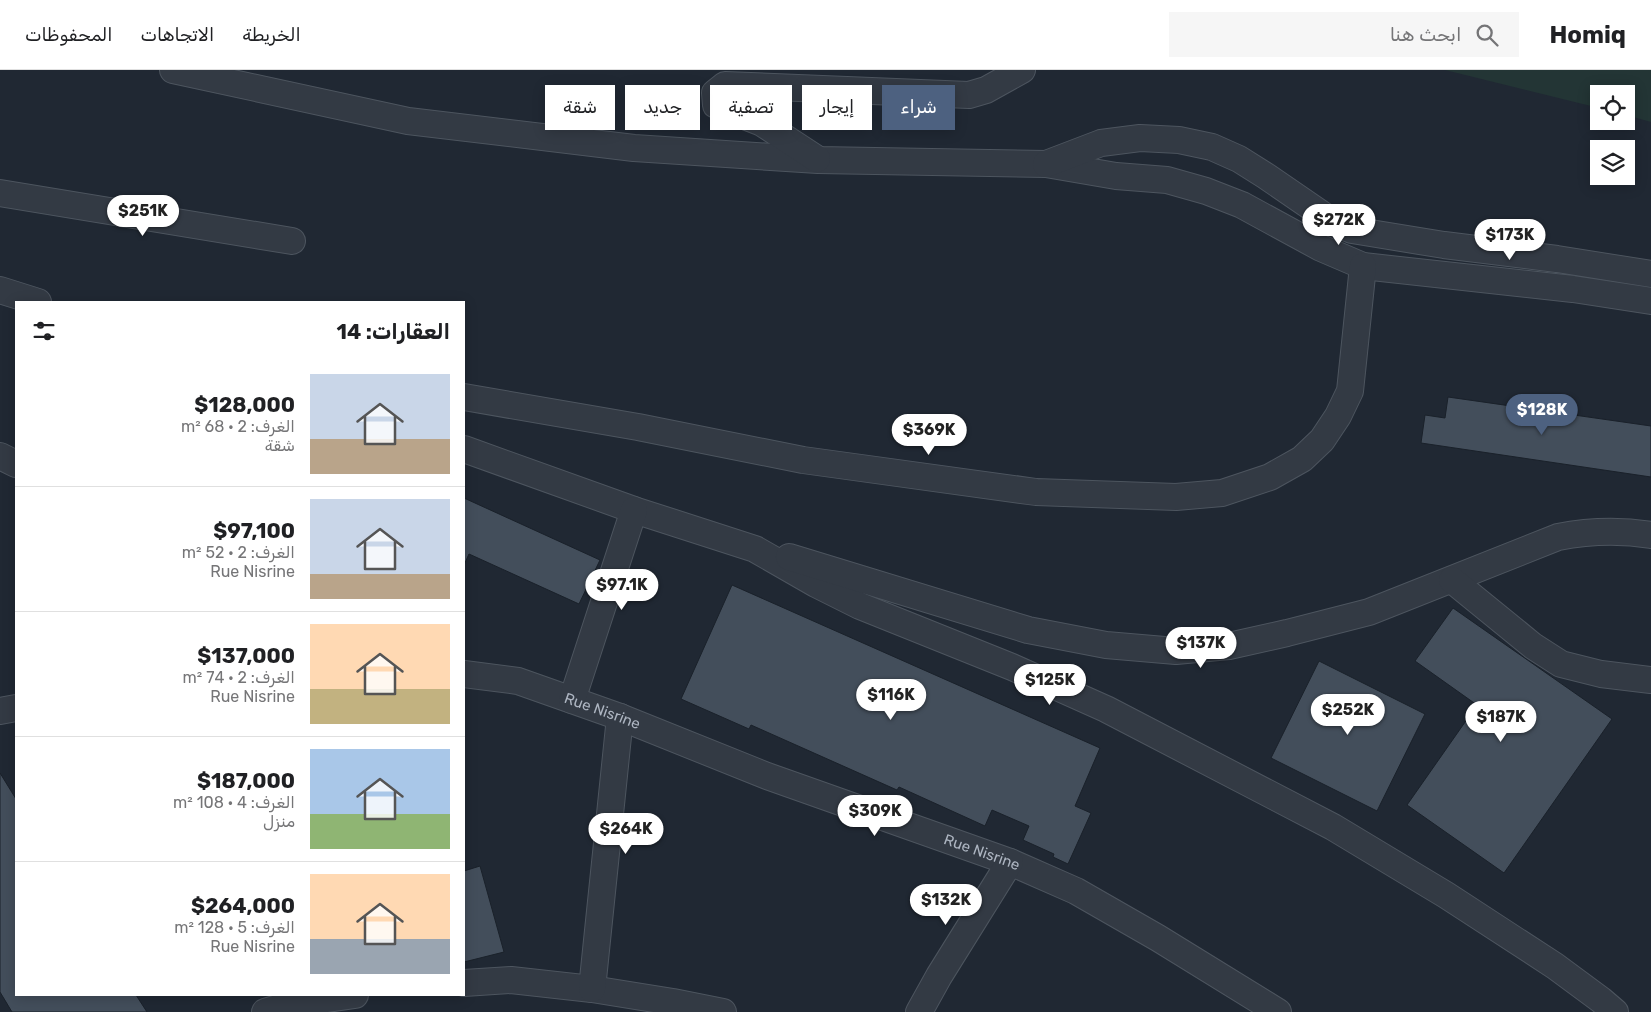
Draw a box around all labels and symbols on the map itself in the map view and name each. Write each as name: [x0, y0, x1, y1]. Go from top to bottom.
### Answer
pin: $251K: [108, 194, 178, 237]
pin: $272K: [1304, 204, 1374, 246]
pin: $173K: [1475, 218, 1545, 261]
pin: $128K: [1507, 394, 1577, 436]
pin: $369K: [894, 414, 964, 456]
pin: $97.1K: [581, 568, 663, 611]
pin: $137K: [1166, 626, 1236, 669]
pin: $125K: [1015, 664, 1085, 706]
pin: $116K: [856, 678, 926, 721]
street label: Rue Nisrine: [562, 689, 643, 733]
pin: $252K: [1313, 694, 1383, 736]
pin: $187K: [1466, 700, 1536, 743]
pin: $309K: [840, 794, 910, 837]
pin: $264K: [591, 812, 661, 855]
street label: Rue Nisrine: [941, 830, 1023, 874]
pin: $132K: [911, 884, 981, 926]

